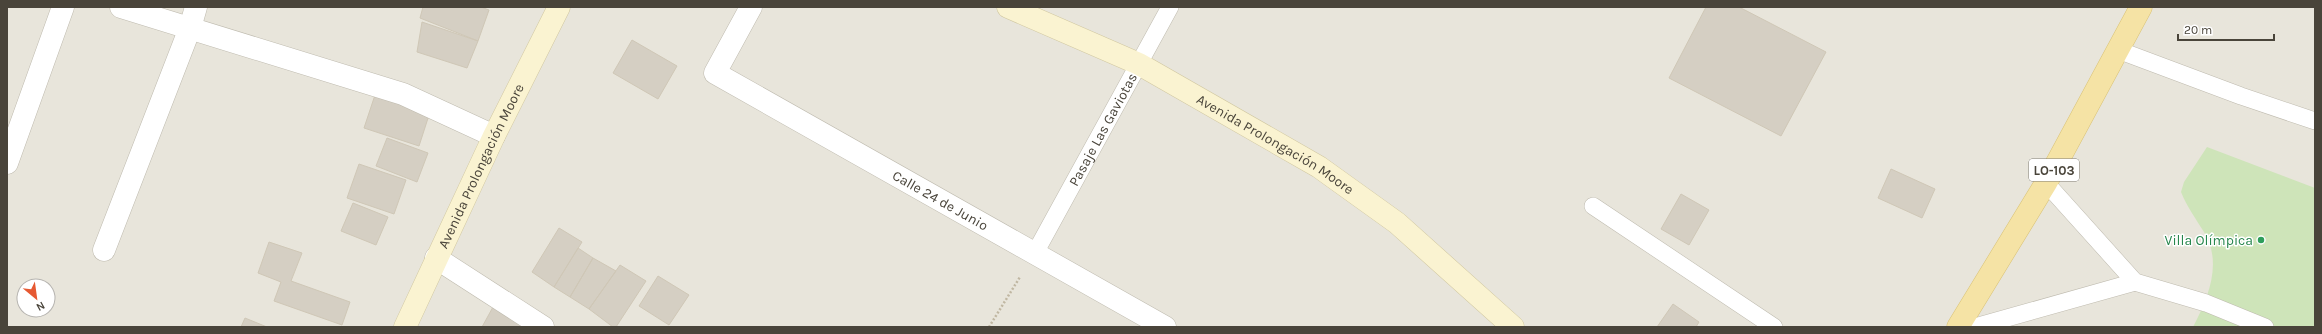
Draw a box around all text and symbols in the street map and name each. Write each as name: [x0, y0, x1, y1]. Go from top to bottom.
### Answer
scale bar: [2178, 16, 2274, 42]
text: 20 m: [2184, 23, 2212, 37]
street label: Pasaje Las Gaviotas: [1065, 70, 1141, 189]
street label: Avenida Prolongación Moore: [434, 81, 527, 251]
street label: Avenida Prolongación Moore: [1194, 90, 1357, 198]
road number: LO-103: [2029, 159, 2079, 181]
street label: Calle 24 de Junio: [890, 166, 991, 234]
place label: Villa Olímpica: [2165, 232, 2253, 249]
marker: Villa Olímpica: [2256, 235, 2266, 245]
north arrow: [16, 278, 56, 318]
text: N: [34, 299, 47, 314]

